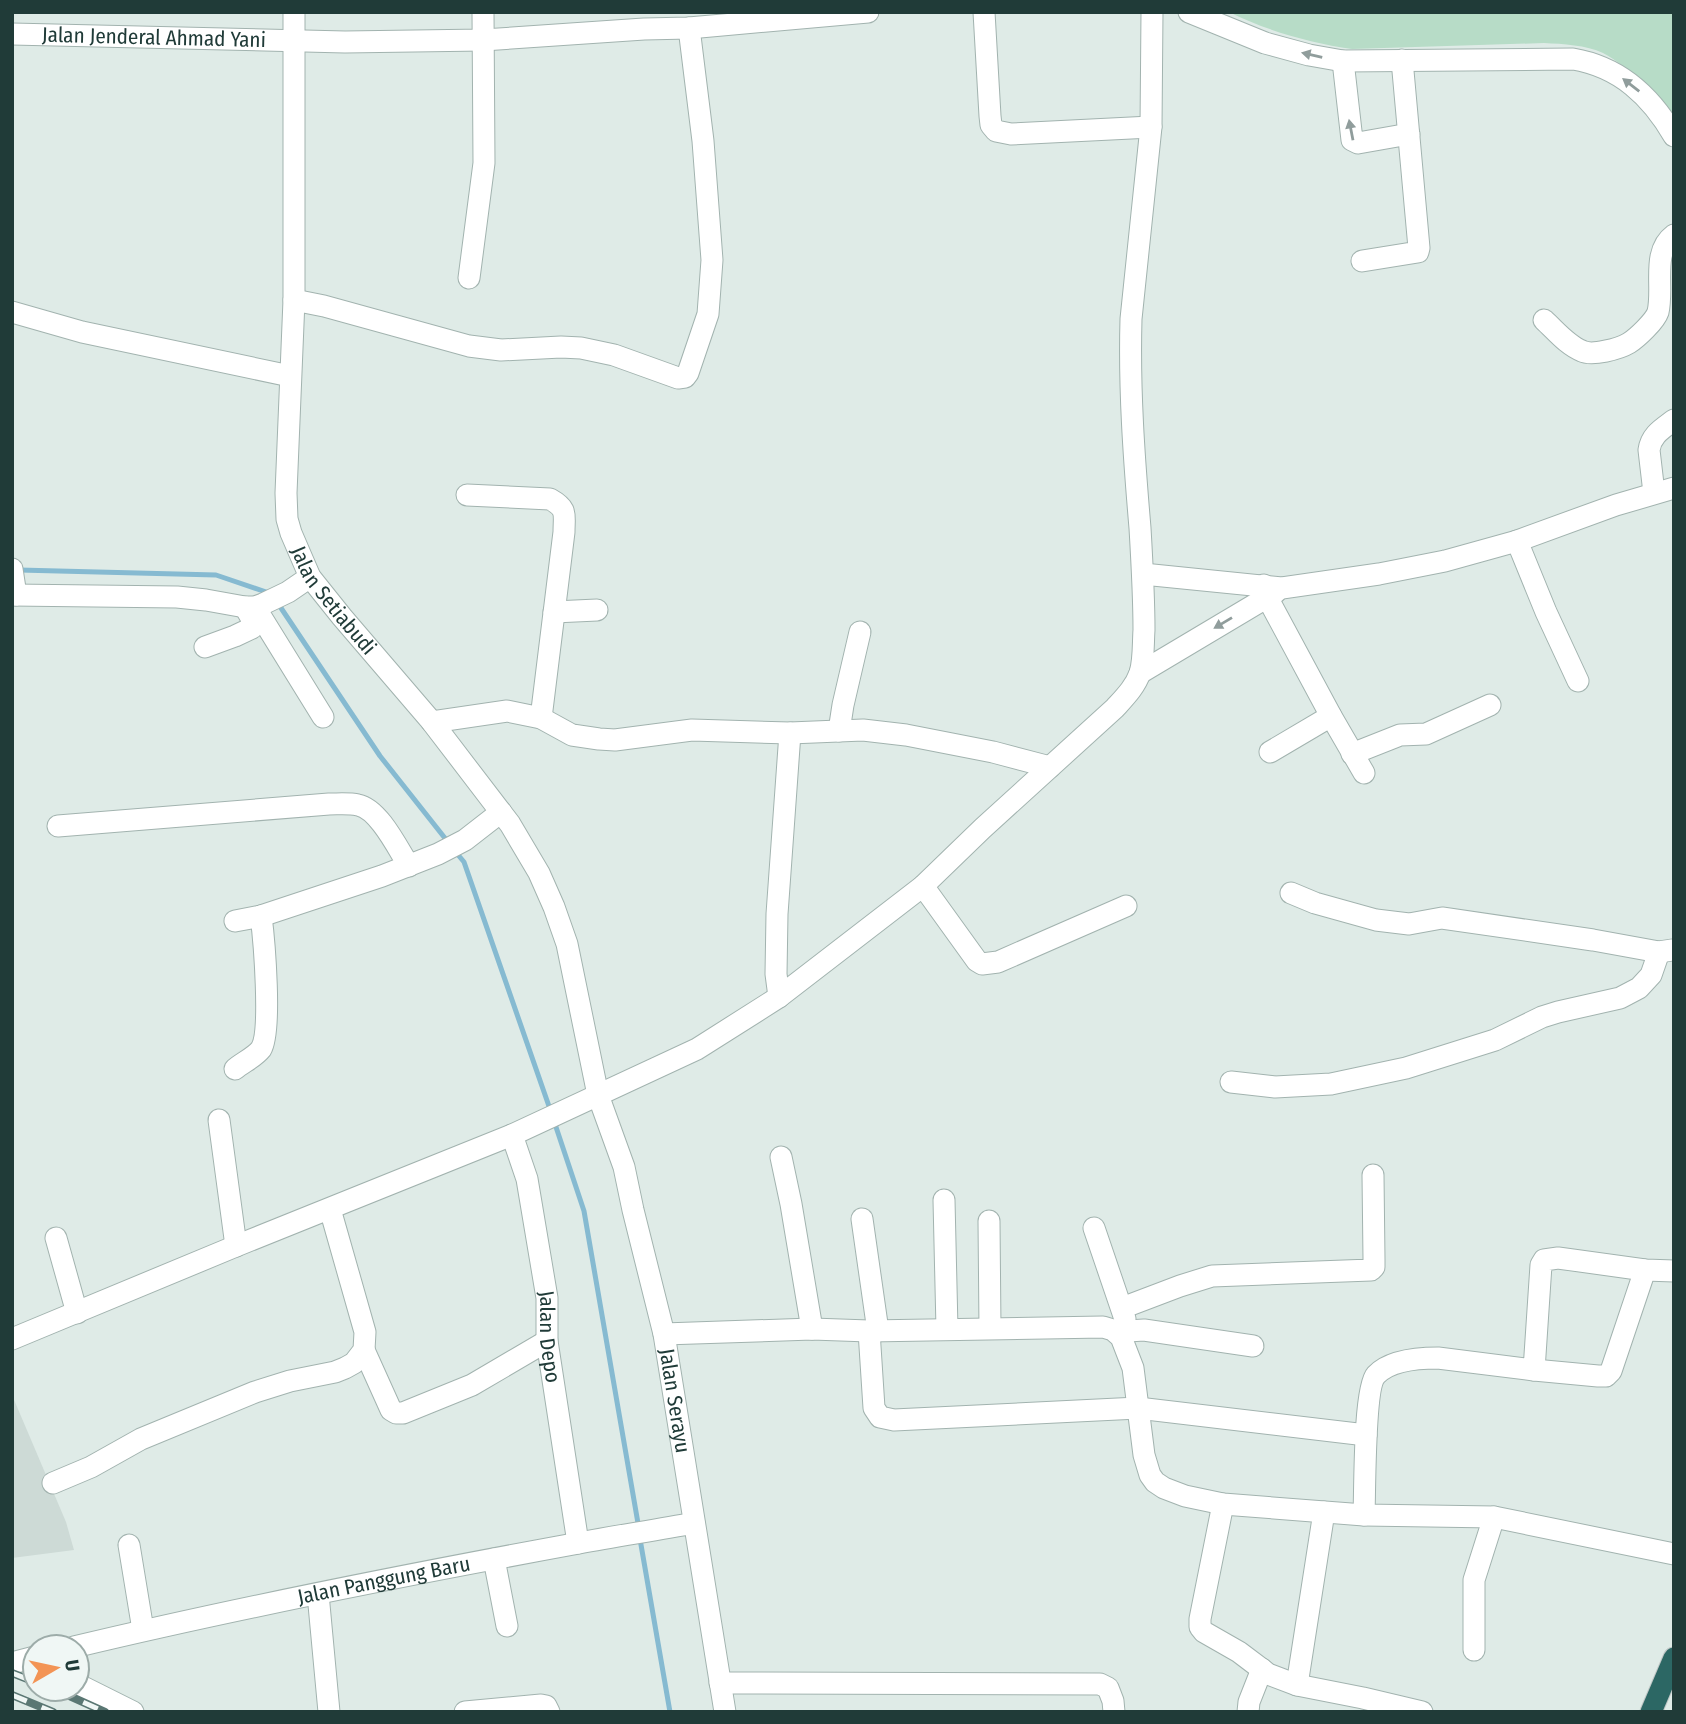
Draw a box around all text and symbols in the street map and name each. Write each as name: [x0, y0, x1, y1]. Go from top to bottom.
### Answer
street label: Jalan Jenderal Ahmad Yani: [42, 22, 266, 53]
one-way arrow: [1301, 49, 1323, 60]
one-way arrow: [1622, 77, 1640, 92]
one-way arrow: [1346, 118, 1357, 140]
street label: Jalan Setiabudi: [285, 542, 382, 660]
one-way arrow: [1214, 617, 1233, 629]
street label: Jalan Depo: [533, 1289, 566, 1385]
street label: Jalan Serayu: [654, 1347, 696, 1455]
street label: Jalan Panggung Baru: [295, 1551, 472, 1610]
north arrow: [21, 1633, 91, 1703]
text: U: [60, 1658, 85, 1673]

